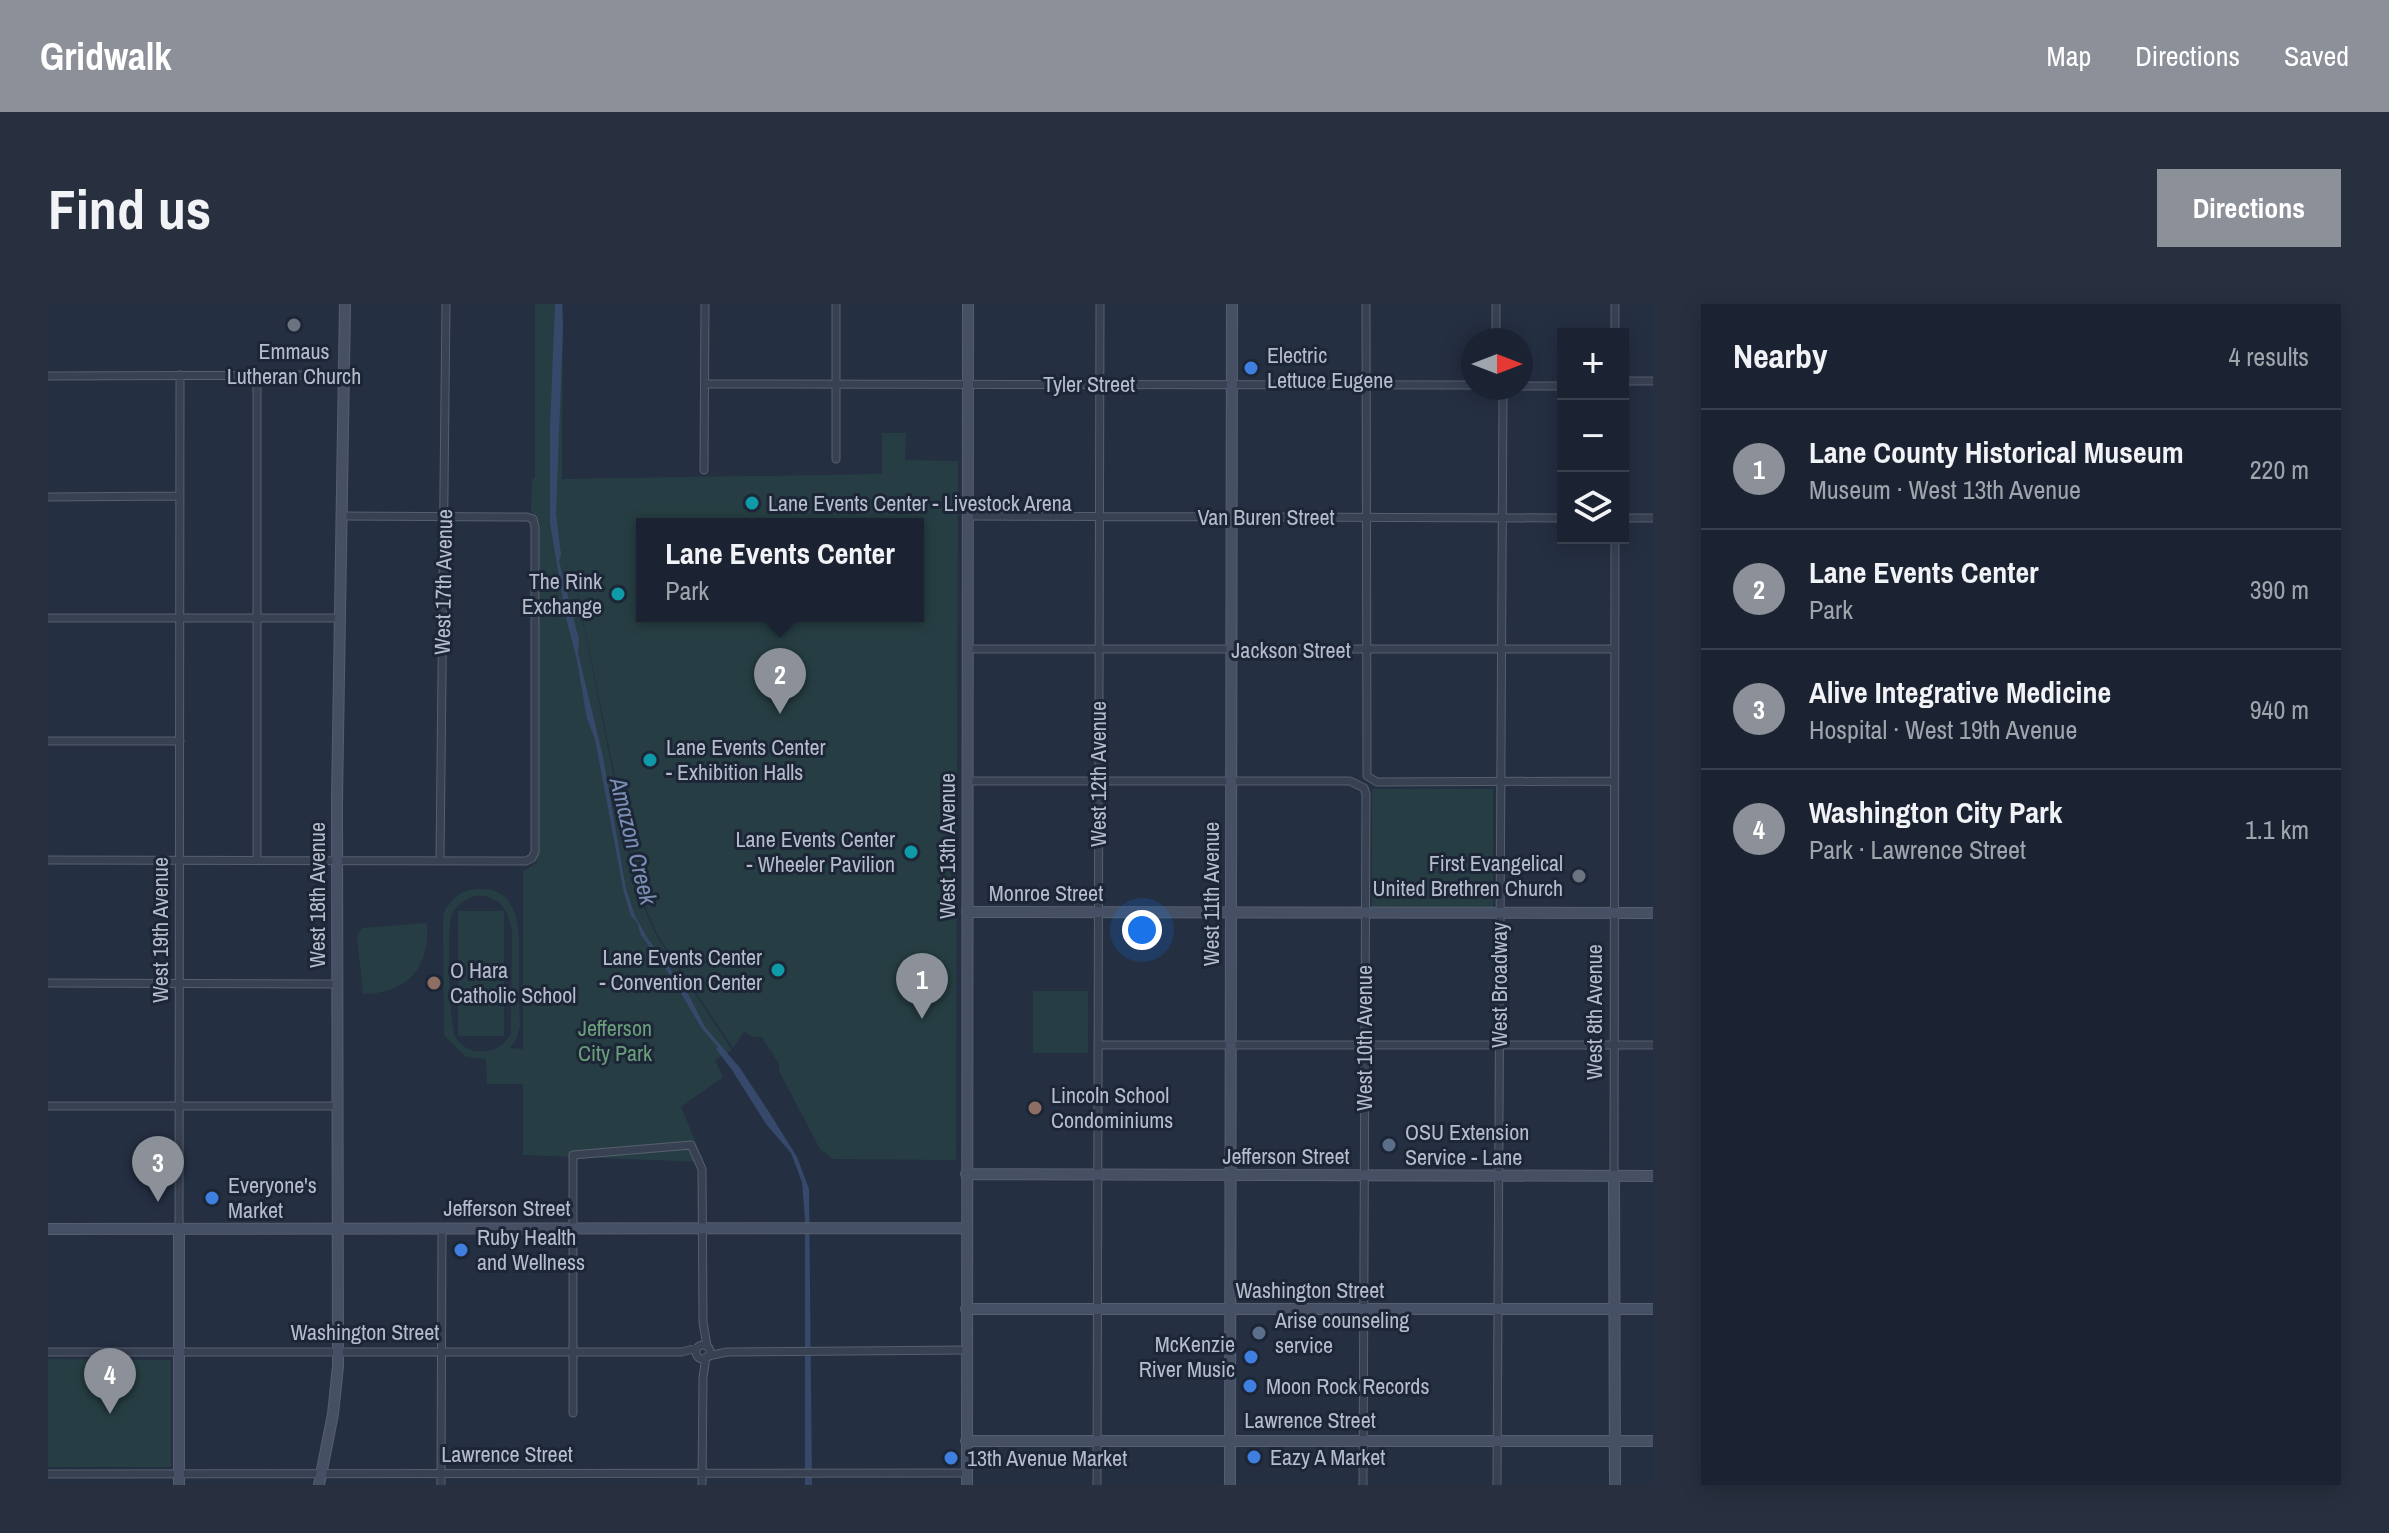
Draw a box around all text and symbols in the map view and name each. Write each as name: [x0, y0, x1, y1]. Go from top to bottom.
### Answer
text: Gridwalk: [40, 31, 172, 82]
text: Map: [2047, 37, 2091, 75]
text: Directions: [2135, 37, 2240, 75]
text: Saved: [2284, 37, 2349, 75]
button: Directions: [2157, 169, 2341, 247]
text: Find us: [48, 171, 211, 246]
marker: Emmaus Lutheran Church: [285, 316, 303, 334]
north arrow: [1461, 328, 1533, 400]
map controls: [1557, 328, 1629, 544]
button: +: [1557, 328, 1629, 400]
text: Nearby: [1733, 333, 1828, 379]
place label: Emmaus Lutheran Church: [227, 336, 361, 391]
text: 4 results: [2228, 339, 2309, 374]
place label: Electric Lettuce Eugene: [1267, 340, 1393, 395]
marker: Electric Lettuce Eugene: [1242, 359, 1260, 377]
street label: Tyler Street: [1043, 369, 1135, 399]
button: −: [1557, 400, 1629, 472]
text: Lane County Historical Museum: [1809, 432, 2184, 472]
text: 1: [1753, 452, 1765, 487]
text: 220 m: [2250, 452, 2309, 487]
button: layers: [1557, 472, 1629, 544]
text: Museum · West 13th Avenue: [1809, 472, 2081, 507]
place label: Lane Events Center - Livestock Arena: [768, 488, 1072, 518]
marker: Lane Events Center - Livestock Arena: [743, 494, 761, 512]
street label: Van Buren Street: [1197, 502, 1335, 532]
street label: West 17th Avenue: [427, 509, 459, 655]
popup: [636, 518, 924, 622]
text: Lane Events Center: [665, 533, 895, 573]
text: Lane Events Center: [1809, 552, 2039, 592]
place label: The Rink Exchange: [522, 566, 603, 621]
text: 2: [1753, 572, 1765, 607]
text: 390 m: [2250, 572, 2309, 607]
text: Park: [665, 573, 709, 608]
marker: The Rink Exchange: [609, 585, 627, 603]
text: Park: [1809, 592, 1853, 627]
street label: Jackson Street: [1231, 635, 1351, 665]
pin: 2: [754, 648, 806, 714]
text: Alive Integrative Medicine: [1809, 672, 2111, 712]
text: 3: [1753, 692, 1765, 727]
text: 940 m: [2250, 692, 2309, 727]
street label: West 12th Avenue: [1083, 701, 1113, 847]
text: Hospital · West 19th Avenue: [1809, 712, 2077, 747]
place label: Lane Events Center - Exhibition Halls: [666, 732, 825, 787]
marker: Lane Events Center - Exhibition Halls: [641, 751, 659, 769]
water label: Amazon Creek: [602, 773, 666, 909]
street label: West 13th Avenue: [932, 773, 962, 919]
text: Washington City Park: [1809, 792, 2062, 832]
text: 4: [1753, 812, 1765, 847]
text: 1.1 km: [2245, 812, 2309, 847]
street label: West 18th Avenue: [302, 822, 332, 968]
street label: West 11th Avenue: [1196, 822, 1226, 966]
place label: Lane Events Center - Wheeler Pavilion: [736, 824, 895, 879]
text: Park · Lawrence Street: [1809, 832, 2026, 867]
marker: Lane Events Center - Wheeler Pavilion: [902, 843, 920, 861]
place label: First Evangelical United Brethren Church: [1372, 848, 1563, 903]
street label: West 19th Avenue: [145, 857, 175, 1003]
marker: First Evangelical United Brethren Church: [1570, 867, 1588, 885]
street label: Monroe Street: [989, 878, 1103, 908]
your location: [1122, 910, 1162, 950]
street label: West Broadway: [1484, 922, 1514, 1048]
place label: Lane Events Center - Convention Center: [600, 942, 762, 997]
street label: West 8th Avenue: [1579, 944, 1609, 1080]
pin: 1: [896, 953, 948, 1019]
place label: O Hara Catholic School: [450, 955, 576, 1010]
marker: Lane Events Center - Convention Center: [769, 961, 787, 979]
street label: West 10th Avenue: [1349, 965, 1379, 1111]
marker: O Hara Catholic School: [425, 974, 443, 992]
park label: Jefferson City Park: [578, 1013, 653, 1068]
place label: Lincoln School Condominiums: [1051, 1080, 1173, 1135]
marker: Lincoln School Condominiums: [1026, 1099, 1044, 1117]
place label: OSU Extension Service - Lane: [1405, 1117, 1529, 1172]
pin: 3: [132, 1136, 184, 1202]
marker: OSU Extension Service - Lane: [1380, 1136, 1398, 1154]
street label: Jefferson Street: [1222, 1141, 1350, 1171]
place label: Everyone's Market: [228, 1170, 317, 1225]
marker: Everyone's Market: [203, 1189, 221, 1207]
street label: Jefferson Street: [443, 1193, 571, 1223]
place label: Ruby Health and Wellness: [477, 1222, 585, 1277]
marker: Ruby Health and Wellness: [452, 1241, 470, 1259]
street label: Washington Street: [1236, 1275, 1384, 1305]
place label: Arise counseling service: [1274, 1305, 1409, 1360]
street label: Washington Street: [291, 1317, 439, 1347]
marker: Arise counseling service: [1250, 1324, 1268, 1342]
place label: McKenzie River Music: [1139, 1329, 1235, 1384]
pin: 4: [84, 1348, 136, 1414]
marker: McKenzie River Music: [1242, 1348, 1260, 1366]
place label: Moon Rock Records: [1266, 1371, 1429, 1401]
marker: Moon Rock Records: [1241, 1377, 1259, 1395]
street label: Lawrence Street: [1244, 1405, 1376, 1435]
street label: Lawrence Street: [441, 1439, 573, 1469]
place label: Eazy A Market: [1270, 1442, 1385, 1472]
place label: 13th Avenue Market: [967, 1443, 1127, 1473]
marker: Eazy A Market: [1245, 1448, 1263, 1466]
marker: 13th Avenue Market: [942, 1449, 960, 1467]

